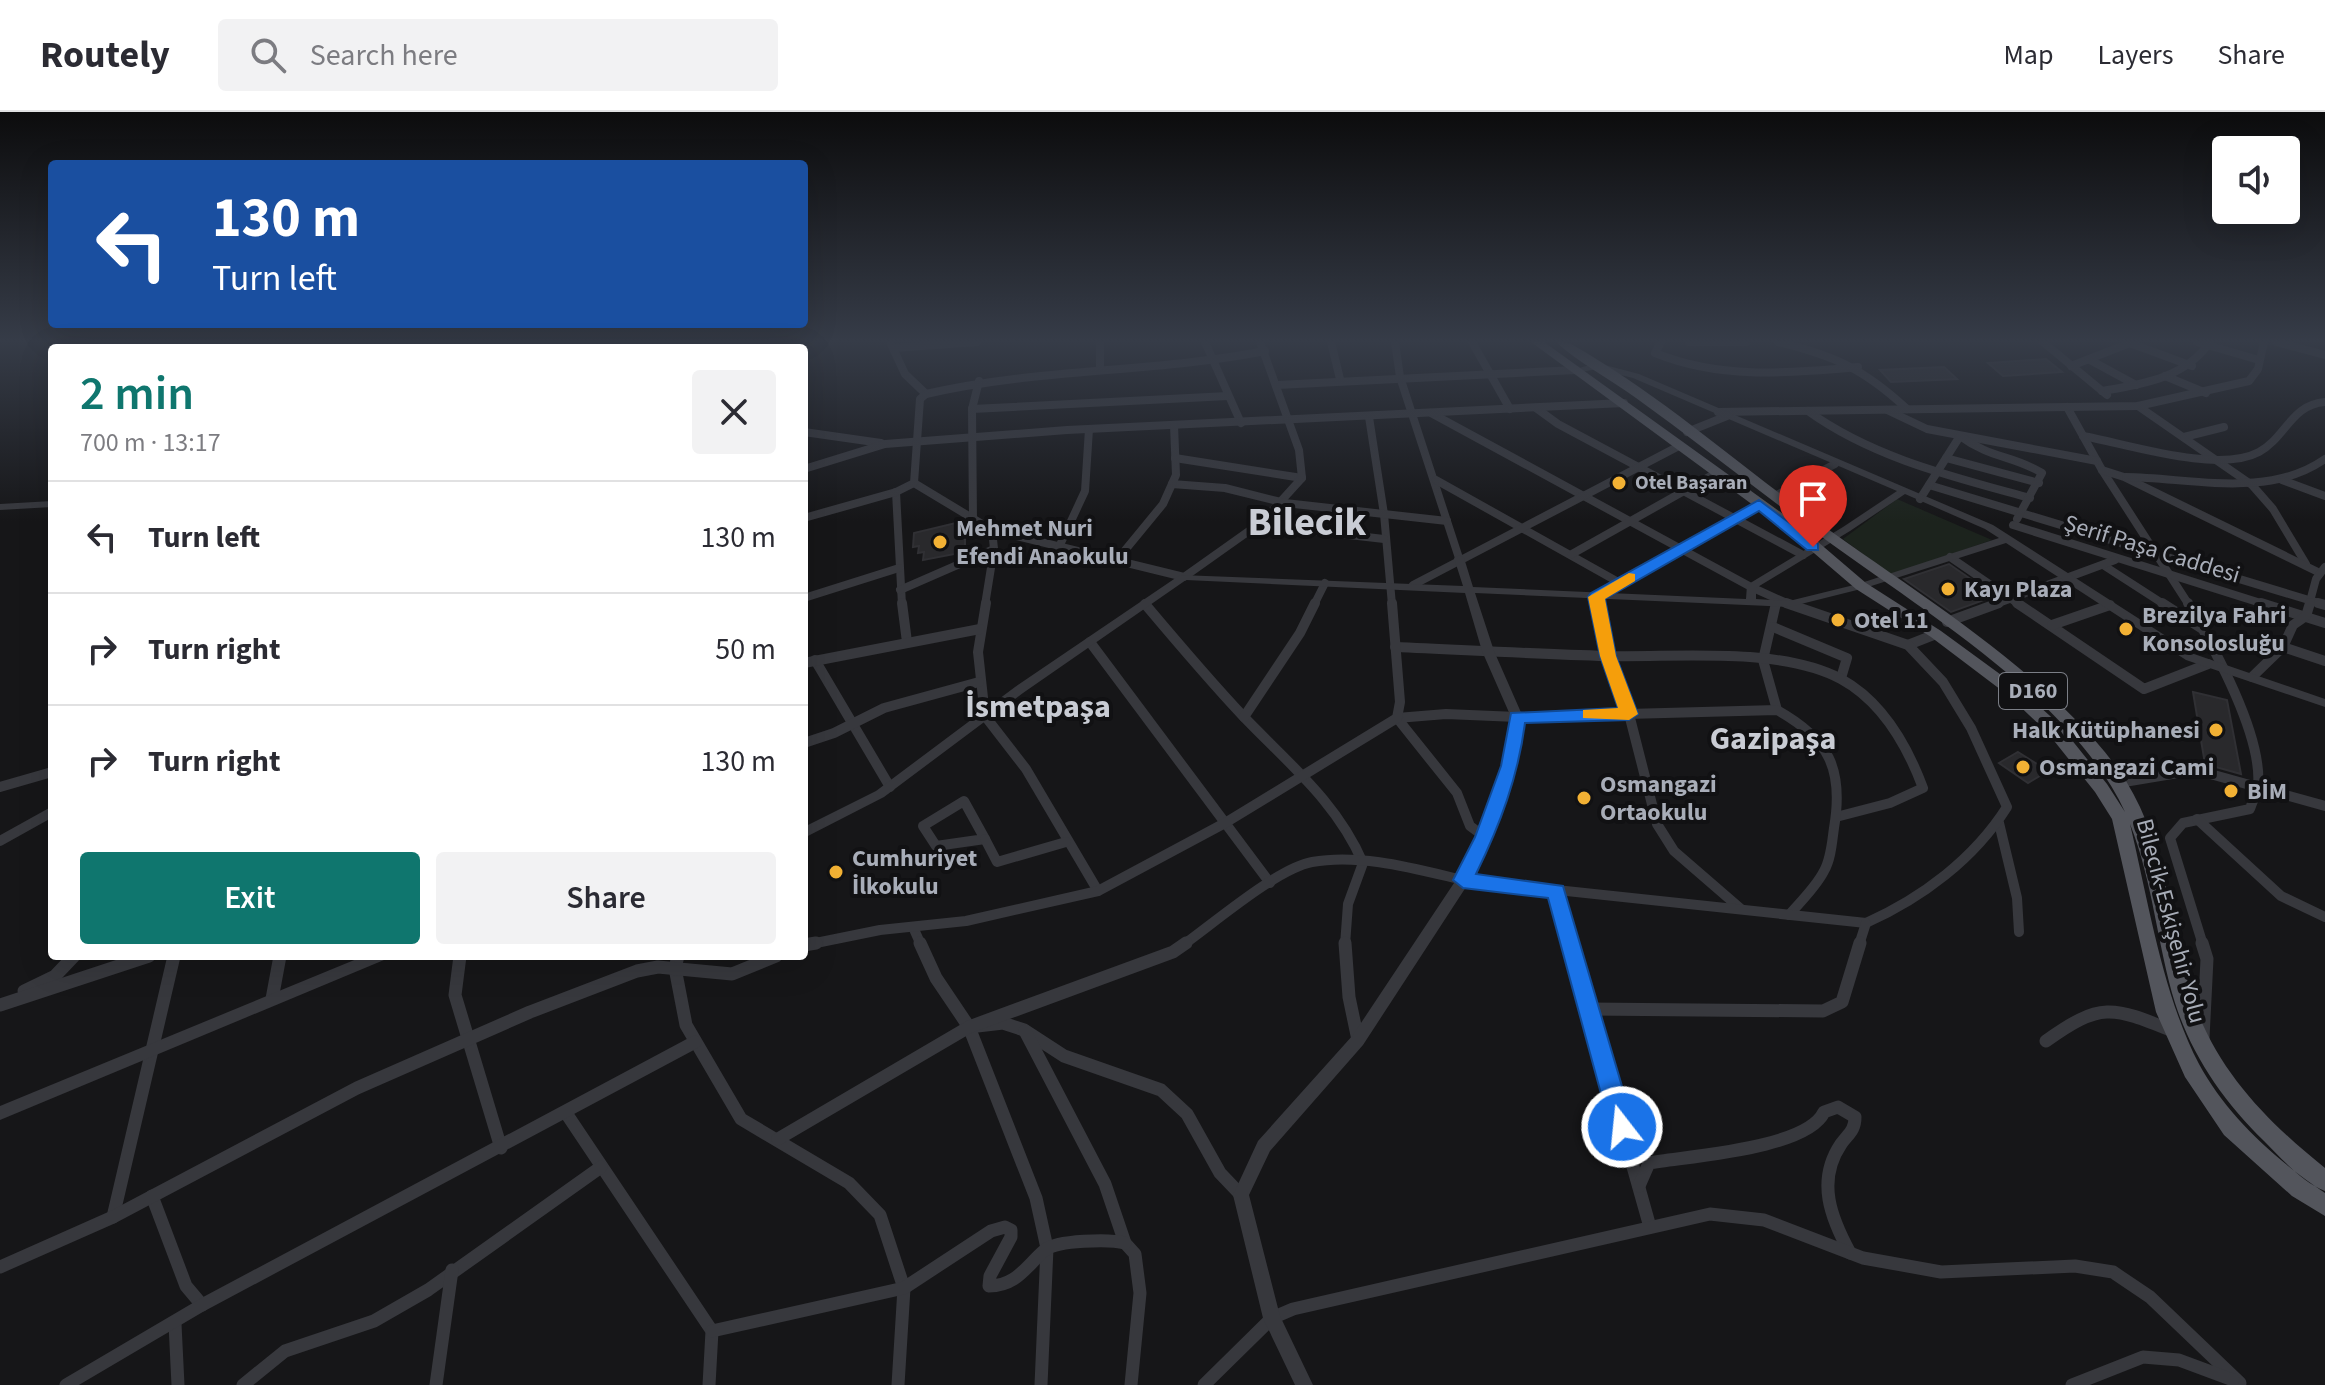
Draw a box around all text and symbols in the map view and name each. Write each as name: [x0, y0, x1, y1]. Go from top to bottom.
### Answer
search box: [218, 19, 778, 91]
text: Routely: [40, 28, 170, 82]
icon: search: [246, 33, 290, 77]
text: Search here: [310, 34, 458, 77]
text: Map: [2003, 35, 2053, 75]
text: Layers: [2097, 35, 2173, 75]
text: Share: [2217, 35, 2285, 75]
map controls: [2212, 136, 2300, 224]
button: sound: [2212, 136, 2300, 224]
text: 130 m: [212, 179, 360, 258]
icon: left: [80, 192, 184, 296]
text: Turn left: [212, 253, 337, 304]
text: 2 min: [80, 360, 194, 428]
button: close: [692, 370, 776, 454]
text: 700 m · 13:17: [80, 424, 221, 461]
pin: [1779, 465, 1847, 547]
place label: Otel Başaran: [1635, 469, 1747, 497]
marker: Otel Başaran: [1610, 474, 1628, 492]
icon: arrive: [1791, 477, 1835, 521]
district label: Bilecik: [1247, 494, 1367, 551]
street label: Şerif Paşa Caddesi: [2060, 506, 2244, 592]
place label: Mehmet Nuri Efendi Anaokulu: [956, 511, 1129, 574]
icon: left: [80, 515, 124, 559]
text: Turn left: [148, 516, 260, 559]
text: 130 m: [700, 516, 776, 559]
marker: Mehmet Nuri Efendi Anaokulu: [931, 533, 949, 551]
place label: Kayı Plaza: [1964, 572, 2073, 607]
marker: Kayı Plaza: [1939, 580, 1957, 598]
place label: Brezilya Fahri Konsolosluğu: [2142, 598, 2286, 661]
place label: Otel 11: [1854, 603, 1929, 638]
marker: Otel 11: [1829, 611, 1847, 629]
marker: Brezilya Fahri Konsolosluğu: [2117, 620, 2135, 638]
icon: right: [80, 627, 124, 671]
text: Turn right: [148, 628, 280, 671]
text: 50 m: [715, 628, 776, 671]
road number: D160: [1999, 673, 2067, 709]
district label: İsmetpaşa: [965, 684, 1111, 730]
place label: Halk Kütüphanesi: [2012, 713, 2200, 748]
district label: Gazipaşa: [1710, 716, 1836, 762]
marker: Halk Kütüphanesi: [2207, 721, 2225, 739]
icon: right: [80, 739, 124, 783]
text: Turn right: [148, 740, 280, 783]
text: 130 m: [700, 740, 776, 783]
place label: Osmangazi Cami: [2039, 750, 2214, 785]
marker: Osmangazi Cami: [2014, 758, 2032, 776]
place label: Osmangazi Ortaokulu: [1600, 767, 1717, 830]
place label: BİM: [2247, 774, 2287, 809]
marker: BİM: [2222, 782, 2240, 800]
marker: Osmangazi Ortaokulu: [1575, 789, 1593, 807]
street label: Bilecik-Eskişehir Yolu: [2127, 815, 2215, 1027]
place label: Cumhuriyet İlkokulu: [852, 841, 977, 904]
button: Exit: [80, 852, 420, 944]
button: Share: [436, 852, 776, 944]
marker: Cumhuriyet İlkokulu: [827, 863, 845, 881]
position arrow: [1580, 1085, 1664, 1169]

